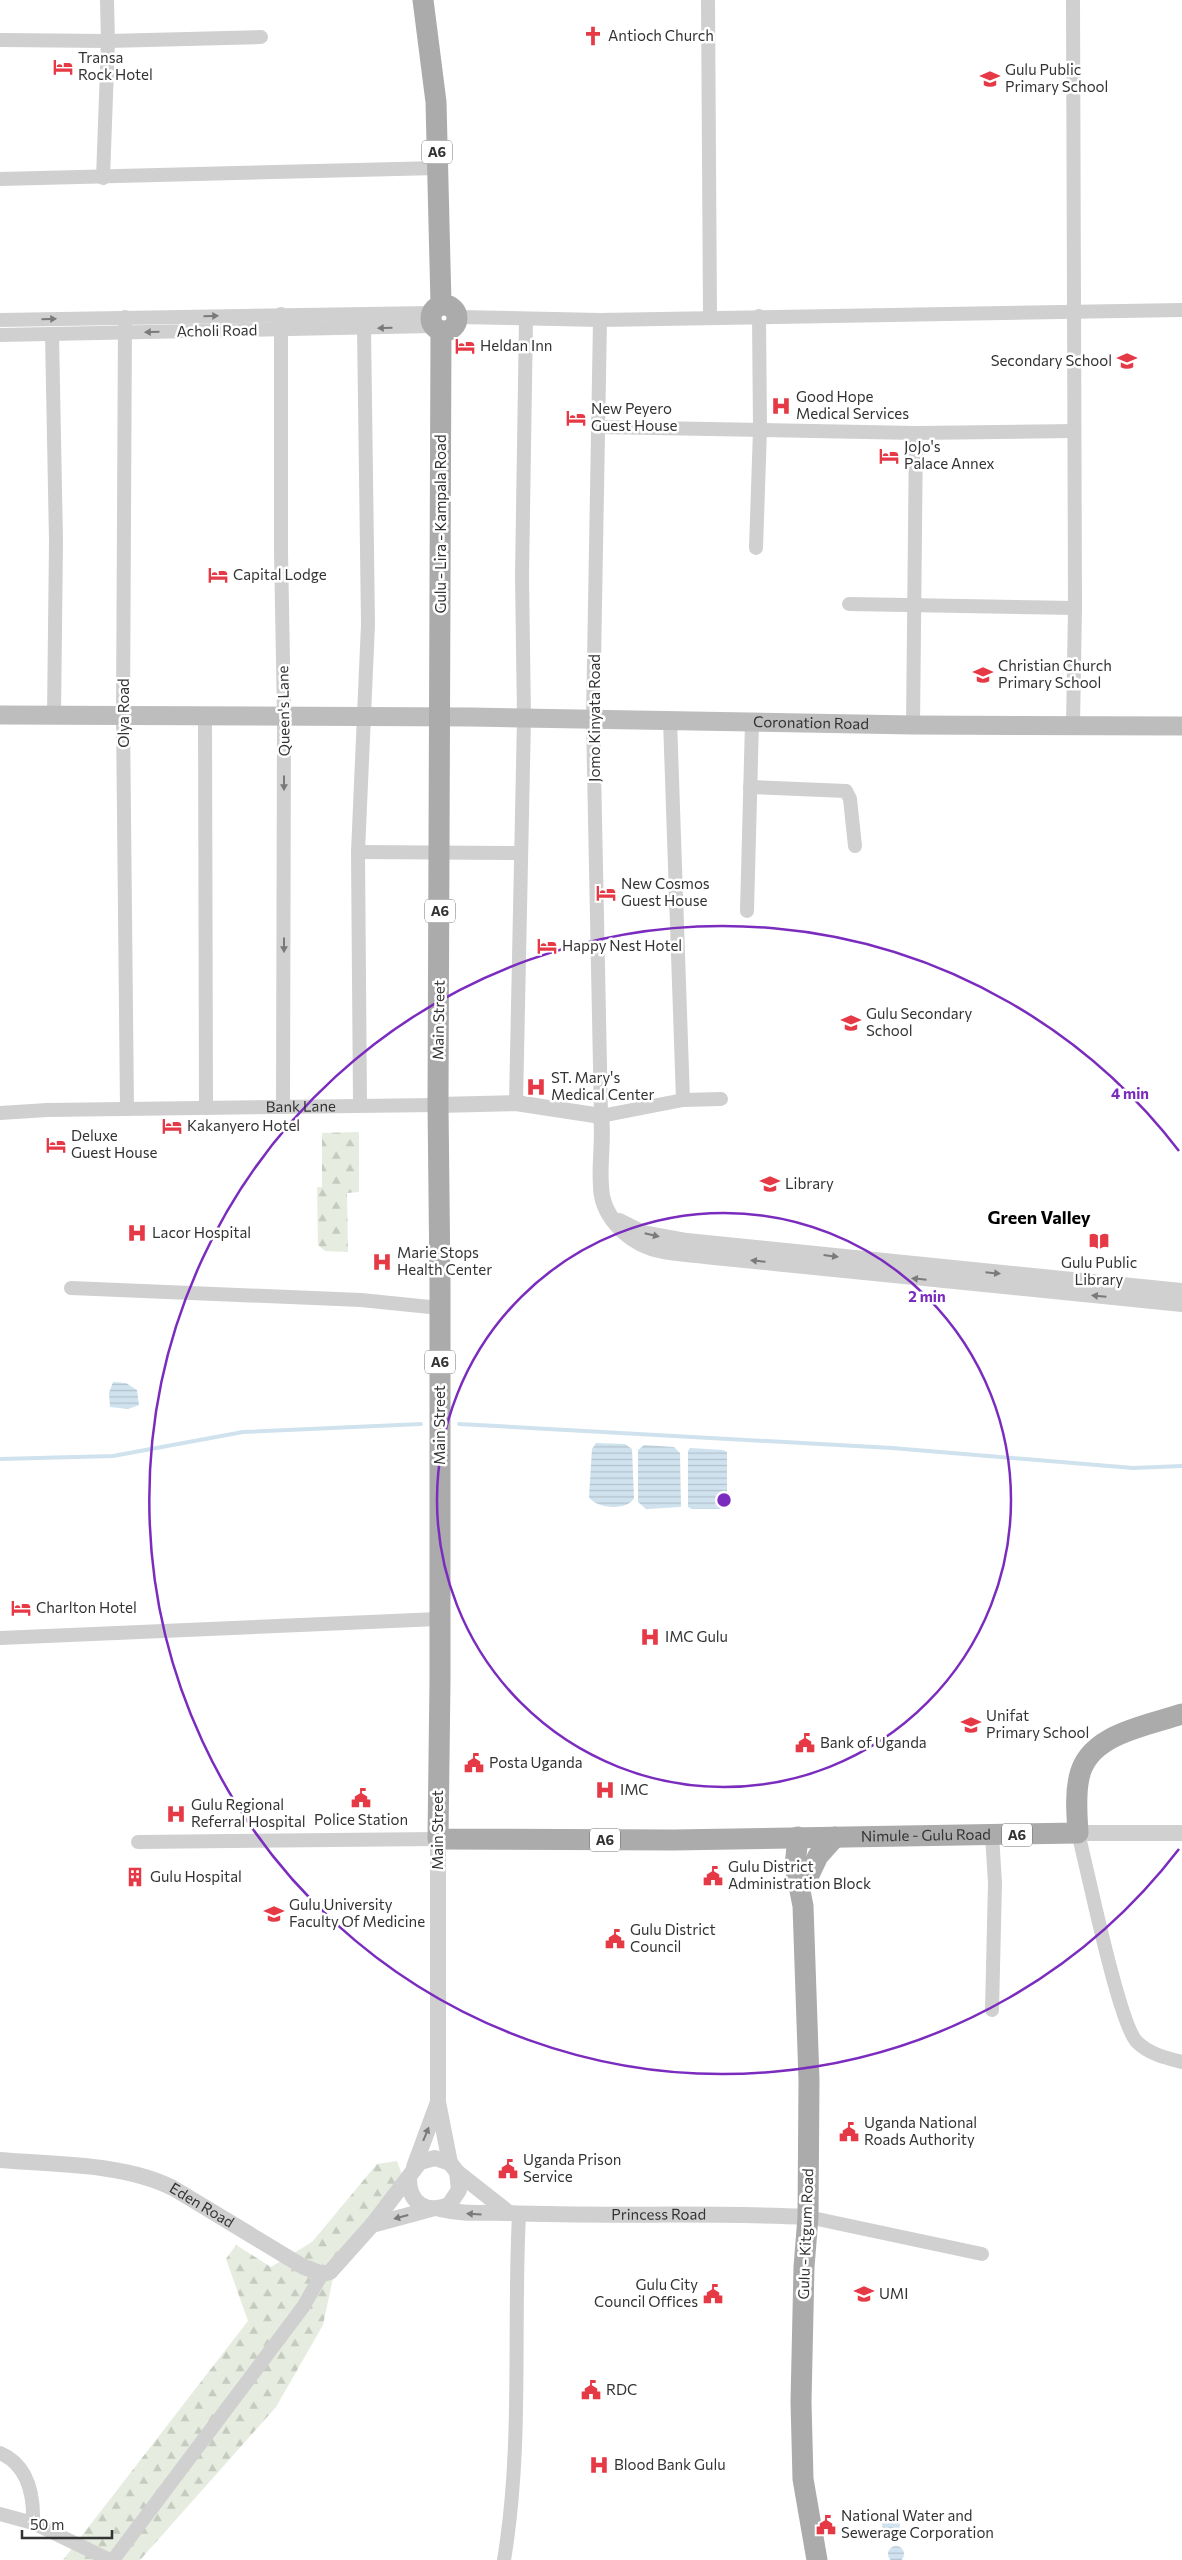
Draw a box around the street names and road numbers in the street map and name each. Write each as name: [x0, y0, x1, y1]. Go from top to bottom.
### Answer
road number: A6: [422, 140, 452, 163]
street label: Acholi Road: [177, 320, 257, 340]
street label: Gulu - Lira - Kampala Road: [431, 434, 449, 614]
street label: Jomo Kinyata Road: [585, 654, 603, 782]
street label: Queen's Lane: [273, 665, 293, 757]
street label: Olya Road: [114, 678, 132, 748]
street label: Coronation Road: [753, 712, 869, 732]
road number: A6: [425, 899, 455, 922]
street label: Main Street: [428, 980, 448, 1060]
street label: Bank Lane: [266, 1096, 336, 1115]
road number: A6: [425, 1350, 455, 1374]
street label: Main Street: [430, 1385, 448, 1465]
street label: Main Street: [428, 1790, 446, 1870]
road number: A6: [1002, 1824, 1032, 1846]
street label: Nimule - Gulu Road: [861, 1825, 991, 1845]
road number: A6: [590, 1828, 620, 1852]
street label: Gulu - Kitgum Road: [794, 2168, 816, 2300]
street label: Eden Road: [167, 2178, 238, 2231]
street label: Princess Road: [611, 2205, 706, 2223]

